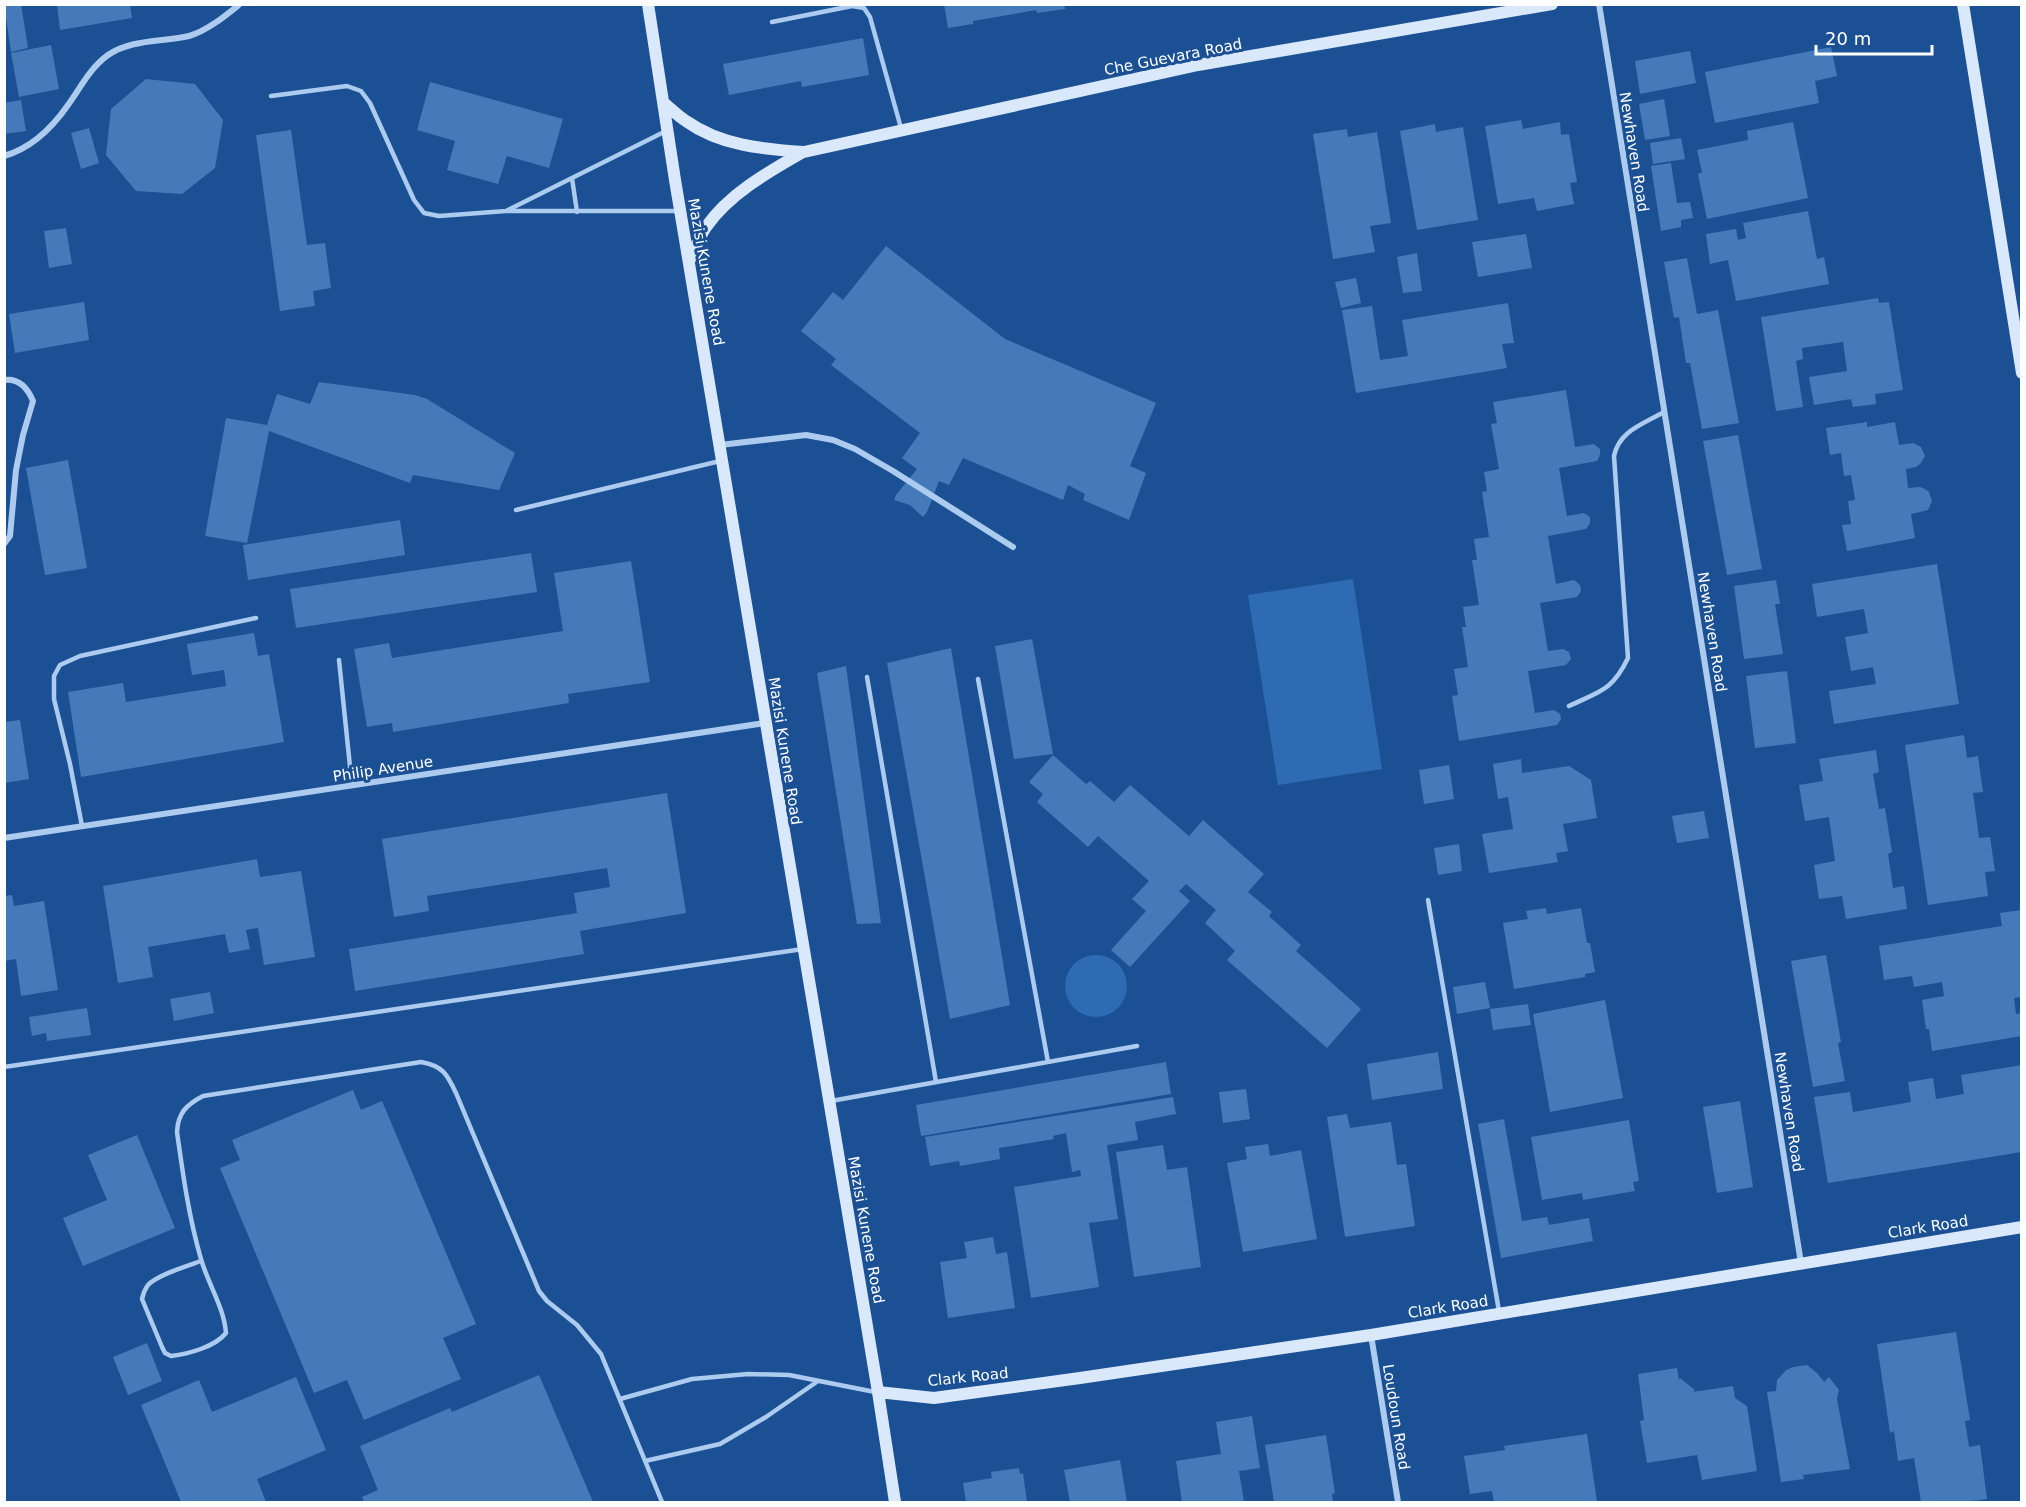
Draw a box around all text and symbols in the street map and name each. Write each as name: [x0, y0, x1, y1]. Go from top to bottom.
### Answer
scale bar: [1816, 18, 1932, 56]
text: 20 m: [1825, 28, 1871, 49]
street label: Che Guevara Road: [1102, 35, 1244, 79]
street label: Newhaven Road: [1616, 91, 1652, 213]
street label: Mazisi Kunene Road: [684, 197, 728, 347]
street label: Newhaven Road: [1694, 571, 1730, 693]
street label: Mazisi Kunene Road: [764, 676, 806, 826]
street label: Philip Avenue: [332, 752, 434, 786]
street label: Newhaven Road: [1771, 1051, 1807, 1173]
street label: Mazisi Kunene Road: [844, 1155, 888, 1305]
street label: Clark Road: [1887, 1212, 1969, 1242]
street label: Clark Road: [1407, 1292, 1489, 1322]
street label: Loudoun Road: [1379, 1363, 1413, 1471]
street label: Clark Road: [927, 1364, 1009, 1390]

